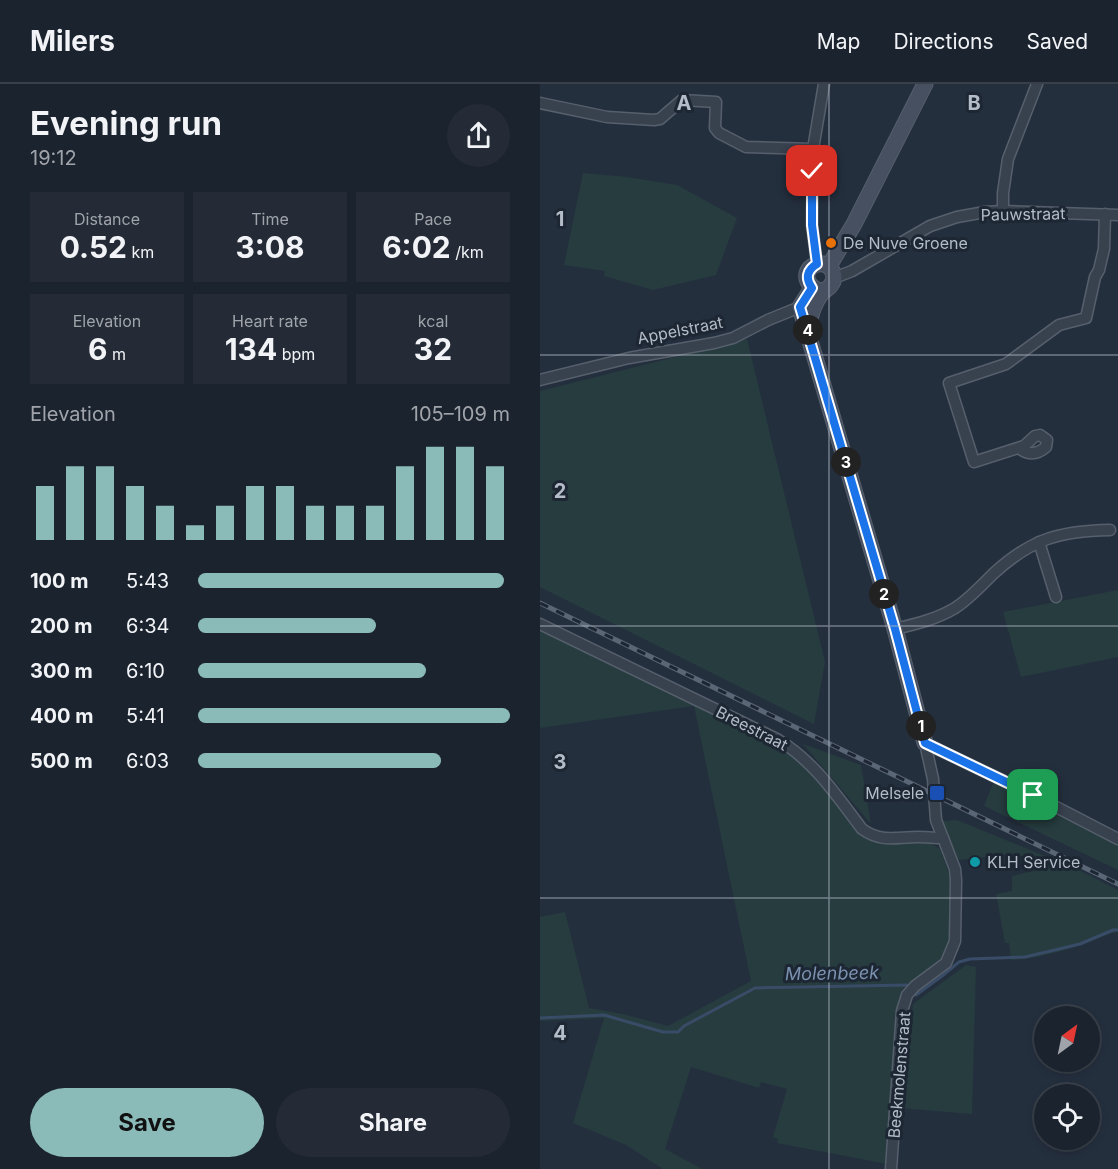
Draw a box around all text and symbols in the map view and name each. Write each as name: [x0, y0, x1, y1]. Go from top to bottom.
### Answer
text: Milers: [30, 24, 115, 58]
text: Map: [817, 29, 860, 54]
text: Directions: [893, 29, 994, 54]
text: Saved: [1027, 29, 1088, 54]
text: A: [677, 91, 692, 115]
text: B: [967, 91, 981, 115]
text: Evening run: [30, 103, 222, 143]
button: share: [447, 104, 510, 167]
pin: [786, 145, 837, 196]
text: 19:12: [30, 146, 77, 170]
icon: check: [795, 154, 828, 187]
street label: Pauwstraat: [980, 203, 1066, 225]
text: 1: [556, 207, 564, 231]
text: Distance: [74, 209, 140, 229]
text: Time: [251, 209, 289, 229]
text: Pace: [414, 209, 452, 229]
text: 0.52: [60, 229, 127, 265]
text: 3:08: [235, 229, 305, 265]
text: 6:02: [382, 229, 451, 265]
place label: De Nuve Groene: [843, 233, 968, 253]
marker: De Nuve Groene: [824, 236, 838, 250]
text: km: [127, 242, 154, 262]
text: /km: [451, 242, 484, 262]
text: Elevation: [73, 311, 141, 331]
text: Heart rate: [232, 311, 308, 331]
text: kcal: [418, 311, 448, 331]
street label: Appelstraat: [636, 312, 724, 348]
pin: 4: [793, 315, 823, 345]
text: 4: [803, 320, 813, 340]
text: 6: [88, 331, 107, 367]
text: 134: [225, 331, 277, 367]
text: 32: [414, 331, 452, 367]
text: m: [107, 344, 126, 364]
text: bpm: [277, 344, 315, 364]
text: Elevation: [30, 402, 116, 426]
text: 105–109 m: [411, 402, 510, 426]
pin: 3: [831, 447, 861, 477]
text: 3: [841, 452, 851, 472]
text: 2: [554, 479, 566, 503]
text: 100 m: [30, 569, 89, 593]
text: 5:43: [126, 569, 169, 593]
pin: 2: [869, 579, 899, 609]
text: 2: [879, 584, 889, 604]
text: 200 m: [30, 614, 93, 638]
text: 6:34: [126, 614, 169, 638]
text: 300 m: [30, 659, 93, 683]
text: 6:10: [126, 659, 165, 683]
street label: Breestraat: [713, 701, 791, 755]
text: 400 m: [30, 704, 94, 728]
text: 5:41: [126, 704, 165, 728]
pin: 1: [906, 711, 936, 741]
text: 1: [918, 716, 924, 736]
text: 500 m: [30, 749, 93, 773]
text: 6:03: [126, 749, 169, 773]
text: 3: [554, 750, 566, 774]
pin: [1007, 769, 1058, 820]
icon: arrive: [1016, 778, 1049, 811]
place label: Melsele: [865, 783, 924, 803]
marker: Melsele: [928, 784, 946, 802]
place label: KLH Service: [987, 852, 1080, 872]
marker: KLH Service: [968, 855, 982, 869]
water label: Molenbeek: [785, 962, 880, 984]
north arrow: [1034, 1006, 1100, 1072]
map controls: [1034, 1006, 1100, 1150]
street label: Beekmolenstraat: [884, 1011, 914, 1139]
text: 4: [553, 1021, 567, 1045]
button: locate: [1034, 1084, 1100, 1150]
button: Save: [30, 1088, 264, 1157]
button: Share: [276, 1088, 510, 1157]

